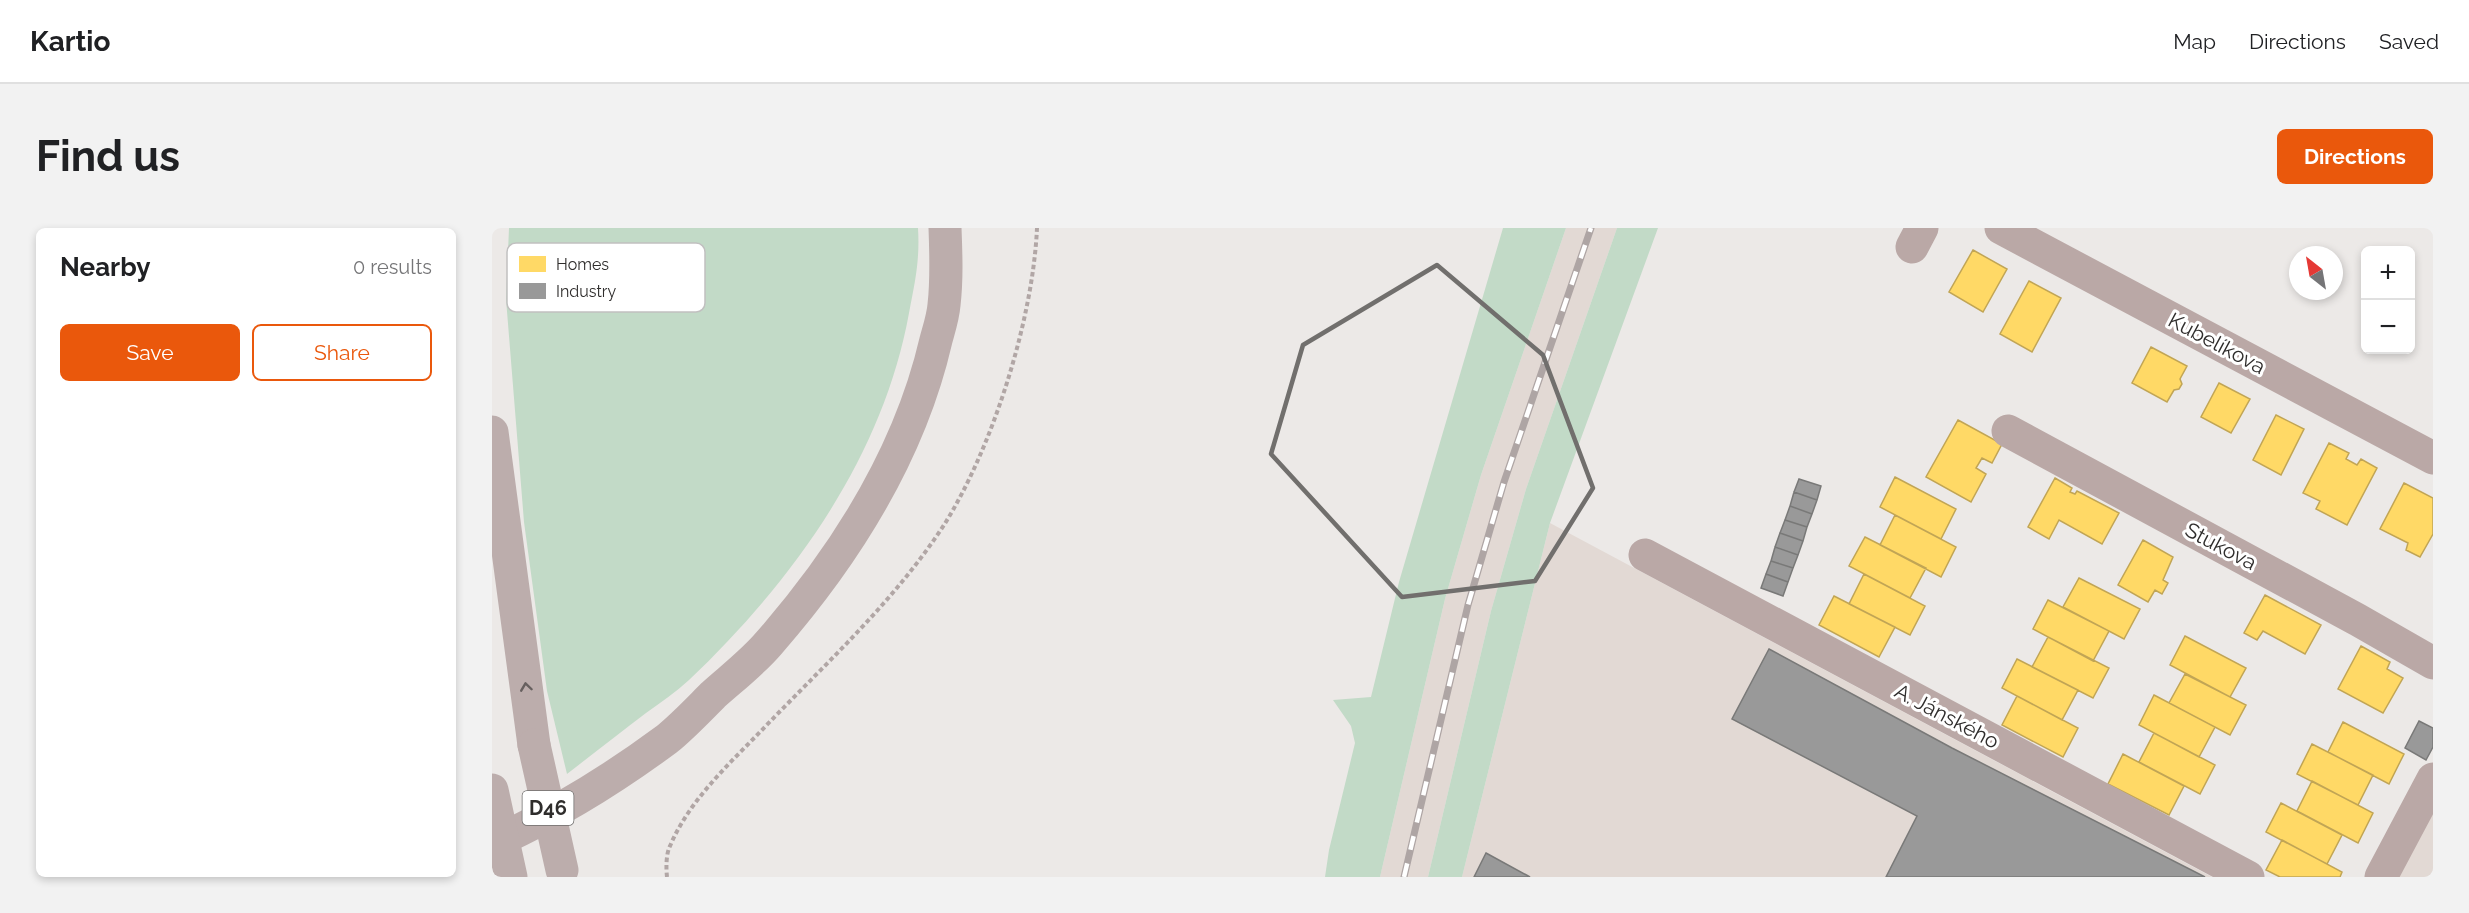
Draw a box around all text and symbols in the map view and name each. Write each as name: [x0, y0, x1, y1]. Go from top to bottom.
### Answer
text: Kartio: [30, 25, 110, 58]
text: Map: [2173, 29, 2216, 54]
text: Directions: [2249, 29, 2346, 54]
text: Saved: [2379, 29, 2439, 54]
button: Directions: [2277, 129, 2433, 184]
text: Find us: [36, 132, 180, 181]
legend: [507, 243, 705, 312]
north arrow: [2289, 246, 2343, 300]
map controls: [2361, 246, 2415, 354]
button: +: [2361, 246, 2415, 300]
text: Nearby: [60, 252, 150, 282]
text: 0 results: [353, 255, 432, 279]
text: Homes: [556, 255, 609, 274]
text: Industry: [556, 282, 616, 301]
button: −: [2361, 300, 2415, 354]
street label: Kubelíkova: [2164, 307, 2270, 379]
button: Save: [60, 324, 240, 381]
button: Share: [252, 324, 432, 381]
street label: Stukova: [2181, 517, 2261, 575]
street label: A. Jánského: [1891, 678, 2003, 754]
one-way arrow: [521, 683, 533, 692]
road number: D46: [523, 791, 574, 825]

